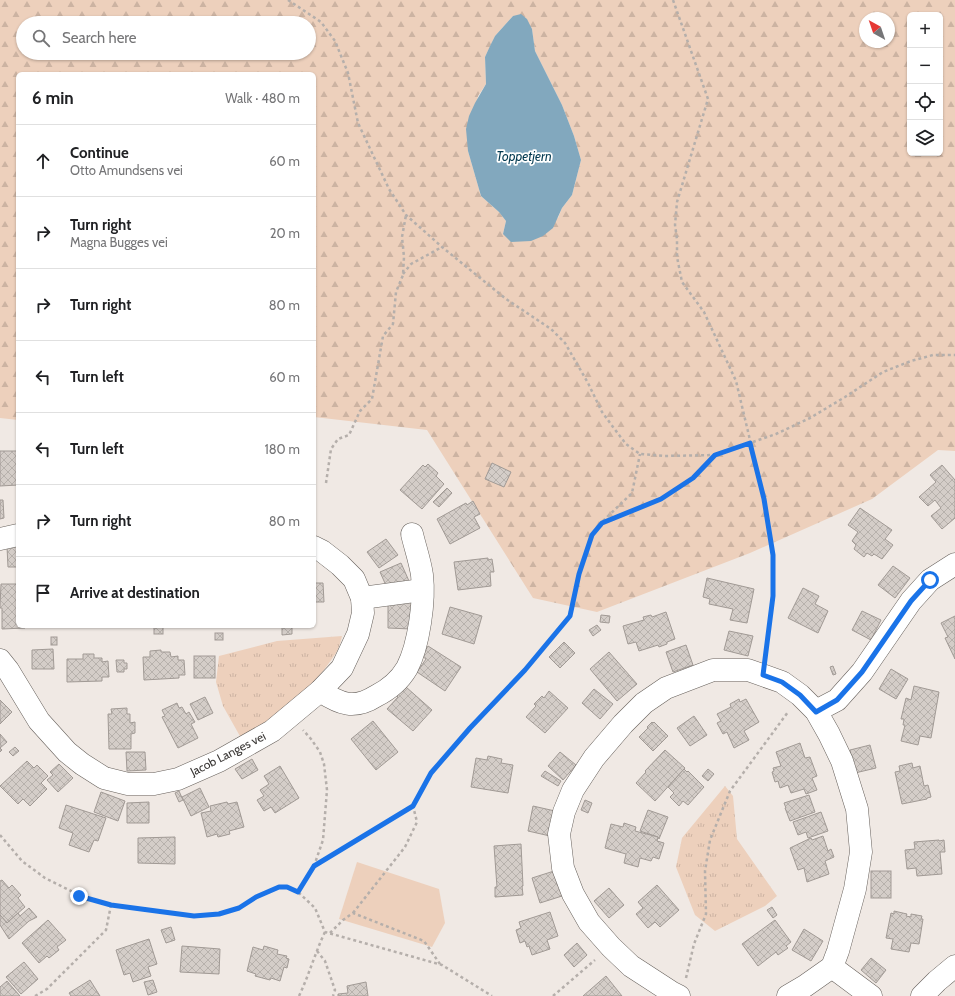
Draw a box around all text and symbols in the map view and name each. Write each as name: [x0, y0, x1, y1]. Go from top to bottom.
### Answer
north arrow: [859, 12, 895, 48]
map controls: [907, 12, 943, 156]
button: +: [907, 12, 943, 48]
search box: [16, 16, 316, 60]
icon: search: [30, 27, 52, 49]
text: Search here: [62, 29, 137, 47]
button: −: [907, 48, 943, 84]
button: locate: [907, 84, 943, 120]
text: 6 min: [32, 88, 74, 108]
text: Walk · 480 m: [225, 90, 300, 106]
button: layers: [907, 120, 943, 156]
text: Continue: [70, 144, 129, 162]
water label: Toppetjern: [496, 148, 552, 165]
icon: ahead: [32, 150, 54, 172]
text: 60 m: [269, 153, 300, 169]
text: Otto Amundsens vei: [70, 162, 183, 178]
text: Turn right: [70, 216, 131, 234]
icon: right: [32, 222, 54, 244]
text: 20 m: [270, 225, 300, 241]
text: Magna Bugges vei: [70, 234, 168, 250]
icon: right: [32, 294, 54, 316]
text: Turn right: [70, 296, 131, 314]
text: 80 m: [269, 297, 300, 313]
icon: left: [32, 366, 54, 388]
text: Turn left: [70, 368, 124, 386]
text: 60 m: [269, 369, 300, 385]
icon: left: [32, 438, 54, 460]
text: Turn left: [70, 440, 124, 458]
text: 180 m: [264, 441, 300, 457]
icon: right: [32, 510, 54, 532]
text: Turn right: [70, 512, 131, 530]
text: 80 m: [269, 513, 300, 529]
route start: [921, 571, 939, 589]
icon: arrive: [32, 582, 54, 604]
text: Arrive at destination: [70, 584, 200, 602]
street label: Jacob Langes vei: [187, 728, 268, 779]
route end: [70, 887, 88, 905]

